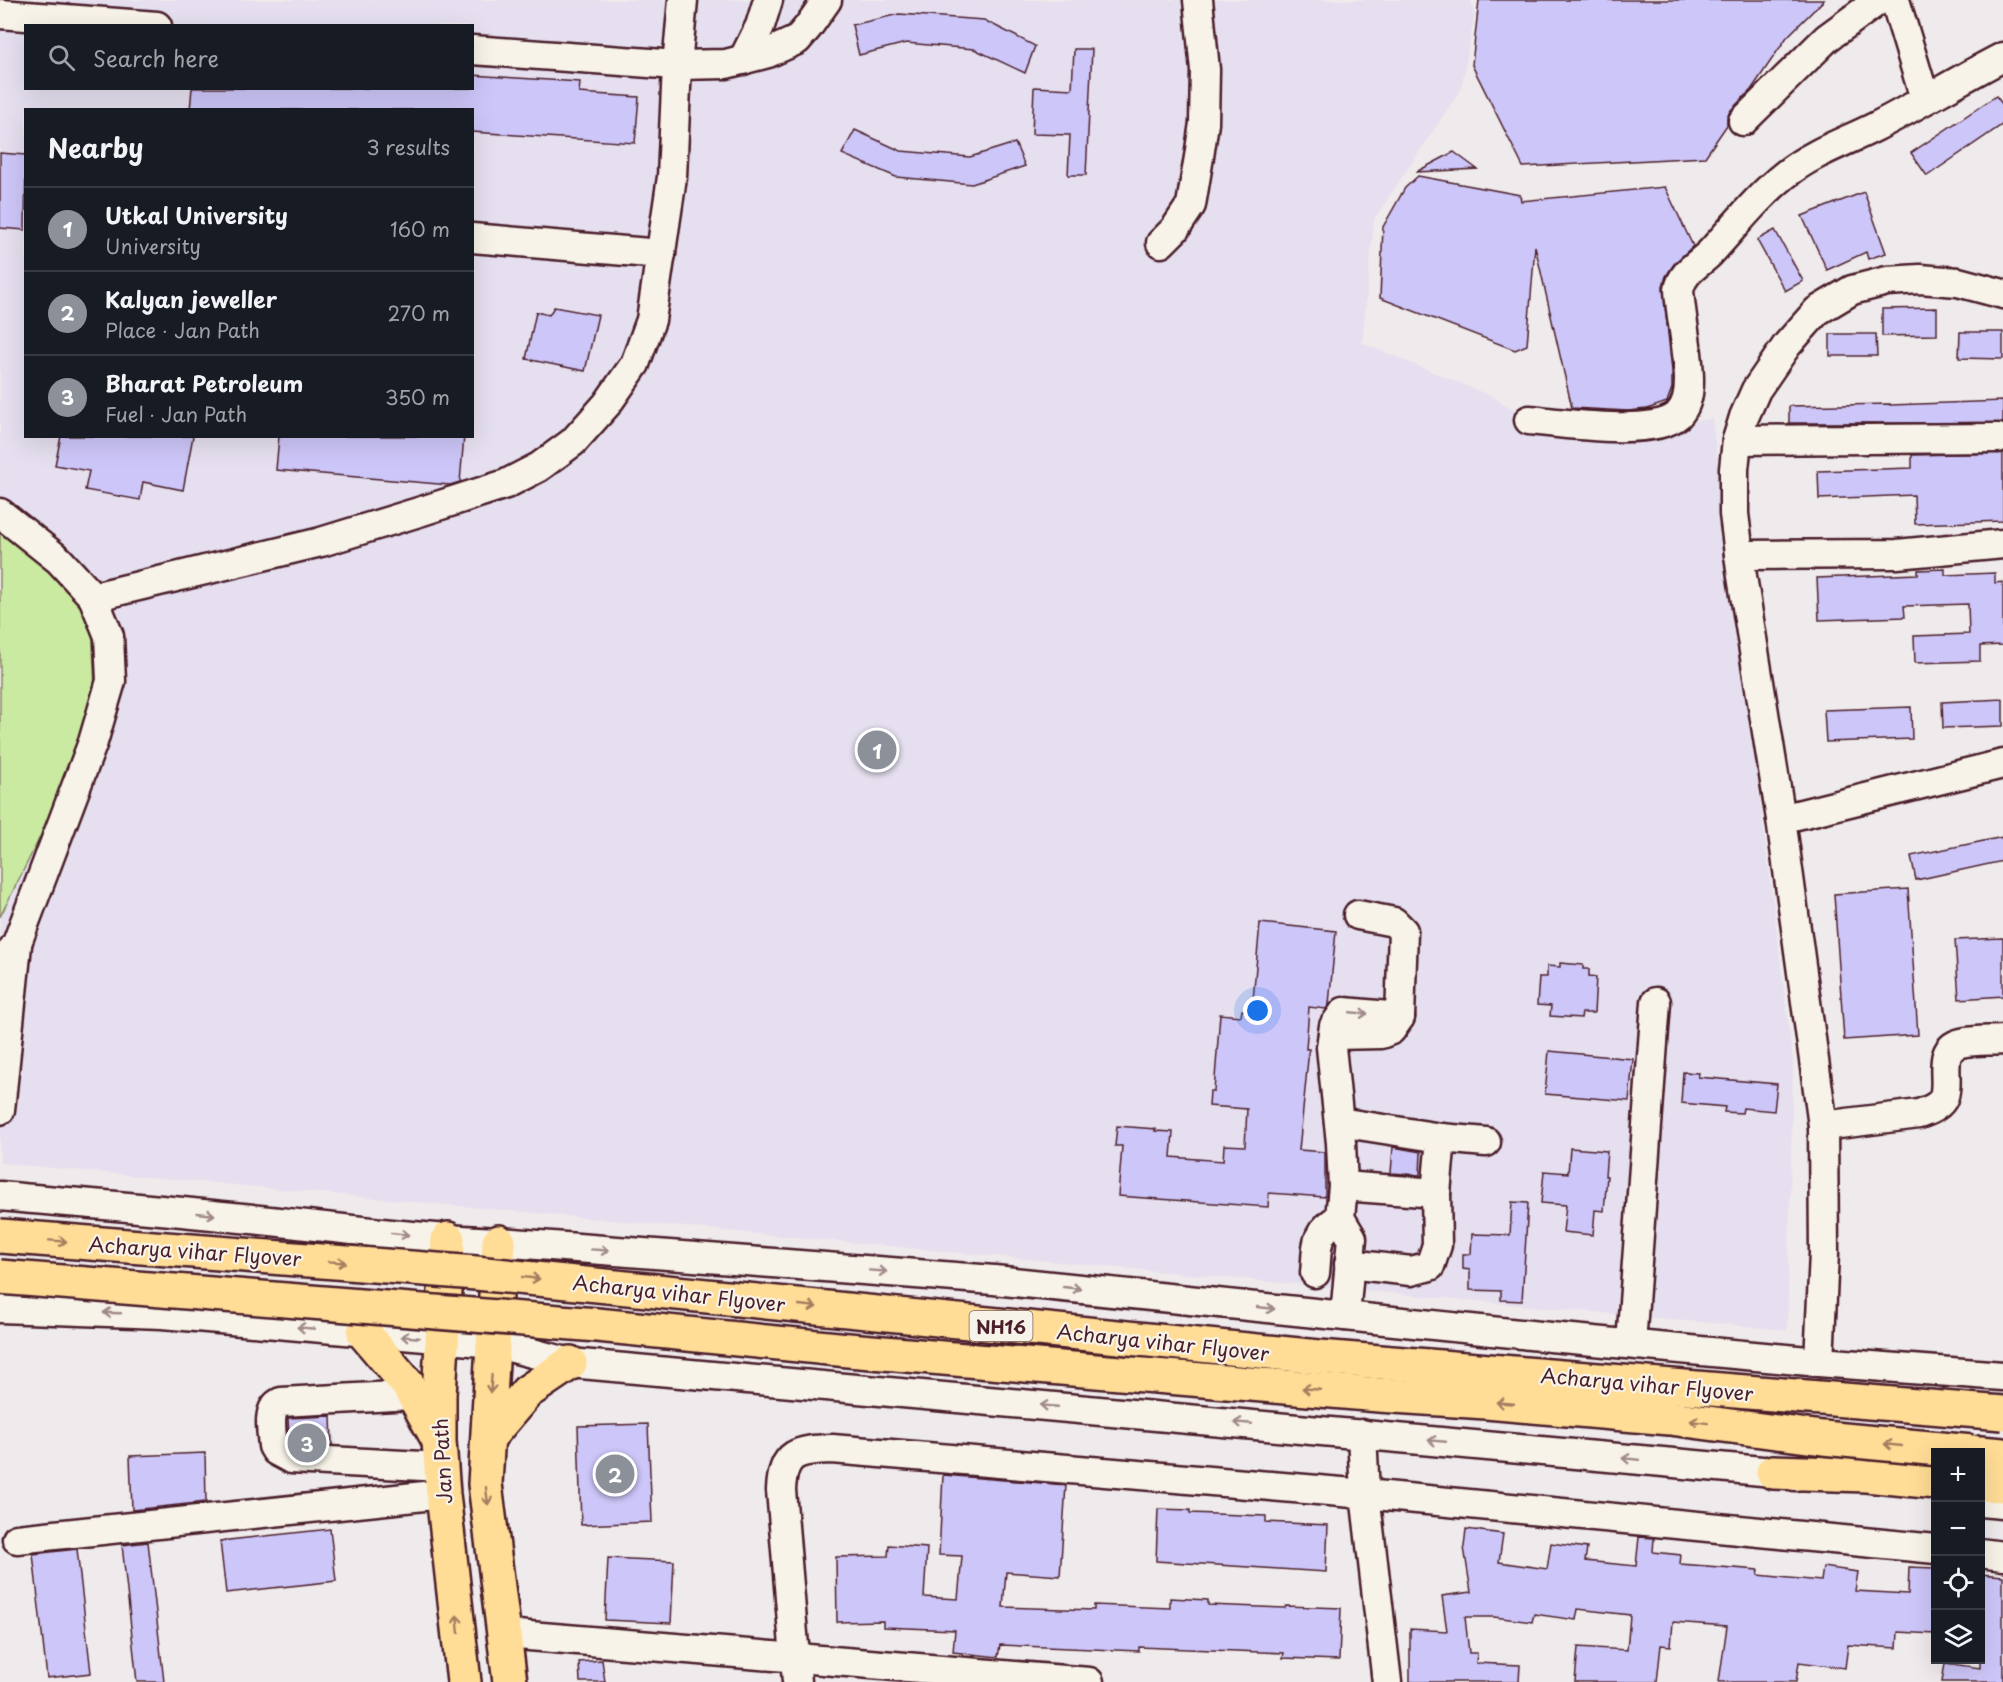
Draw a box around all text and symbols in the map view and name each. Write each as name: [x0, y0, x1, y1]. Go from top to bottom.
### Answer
search box: [24, 24, 474, 90]
icon: search: [45, 41, 78, 74]
text: Search here: [93, 41, 219, 74]
text: Nearby: [48, 128, 143, 167]
text: 3 results: [367, 132, 450, 162]
text: Utkal University: [105, 198, 288, 231]
text: 1: [63, 214, 72, 244]
text: 160 m: [390, 214, 450, 244]
text: University: [105, 231, 201, 261]
text: Kalyan jeweller: [105, 282, 277, 315]
text: 2: [60, 298, 75, 328]
text: 270 m: [387, 298, 450, 328]
text: Place · Jan Path: [105, 315, 260, 345]
text: Bharat Petroleum: [105, 366, 303, 399]
text: 3: [61, 382, 74, 412]
text: 350 m: [385, 382, 450, 412]
text: Fuel · Jan Path: [105, 399, 247, 429]
pin: 1: [858, 728, 896, 772]
your location: [1243, 996, 1272, 1025]
one-way arrow: [1348, 1008, 1368, 1019]
one-way arrow: [196, 1209, 215, 1220]
street label: Acharya vihar Flyover: [87, 1229, 303, 1273]
one-way arrow: [389, 1229, 409, 1240]
one-way arrow: [48, 1236, 68, 1247]
one-way arrow: [589, 1244, 609, 1255]
one-way arrow: [326, 1257, 346, 1268]
one-way arrow: [867, 1266, 887, 1277]
street label: Acharya vihar Flyover: [571, 1267, 788, 1319]
one-way arrow: [520, 1273, 540, 1284]
one-way arrow: [1061, 1283, 1081, 1294]
one-way arrow: [798, 1301, 818, 1312]
one-way arrow: [1255, 1303, 1275, 1314]
one-way arrow: [102, 1307, 122, 1318]
road number: NH16: [970, 1311, 1032, 1341]
street label: Acharya vihar Flyover: [1055, 1316, 1272, 1368]
one-way arrow: [296, 1322, 316, 1333]
one-way arrow: [400, 1331, 420, 1342]
street label: Acharya vihar Flyover: [1539, 1360, 1756, 1408]
one-way arrow: [485, 1374, 496, 1393]
one-way arrow: [1301, 1383, 1321, 1394]
one-way arrow: [1496, 1398, 1516, 1409]
one-way arrow: [1039, 1400, 1059, 1411]
one-way arrow: [1690, 1416, 1710, 1427]
street label: Jan Path: [425, 1417, 459, 1505]
one-way arrow: [1233, 1417, 1253, 1428]
pin: 3: [288, 1420, 326, 1466]
one-way arrow: [1427, 1435, 1447, 1446]
one-way arrow: [1884, 1439, 1903, 1450]
map controls: [1931, 1448, 1985, 1664]
button: +: [1931, 1448, 1985, 1502]
pin: 2: [596, 1452, 634, 1496]
one-way arrow: [1622, 1453, 1642, 1464]
one-way arrow: [482, 1486, 493, 1505]
button: −: [1931, 1502, 1985, 1556]
button: locate: [1931, 1556, 1985, 1610]
button: layers: [1931, 1610, 1985, 1664]
one-way arrow: [452, 1614, 463, 1634]

